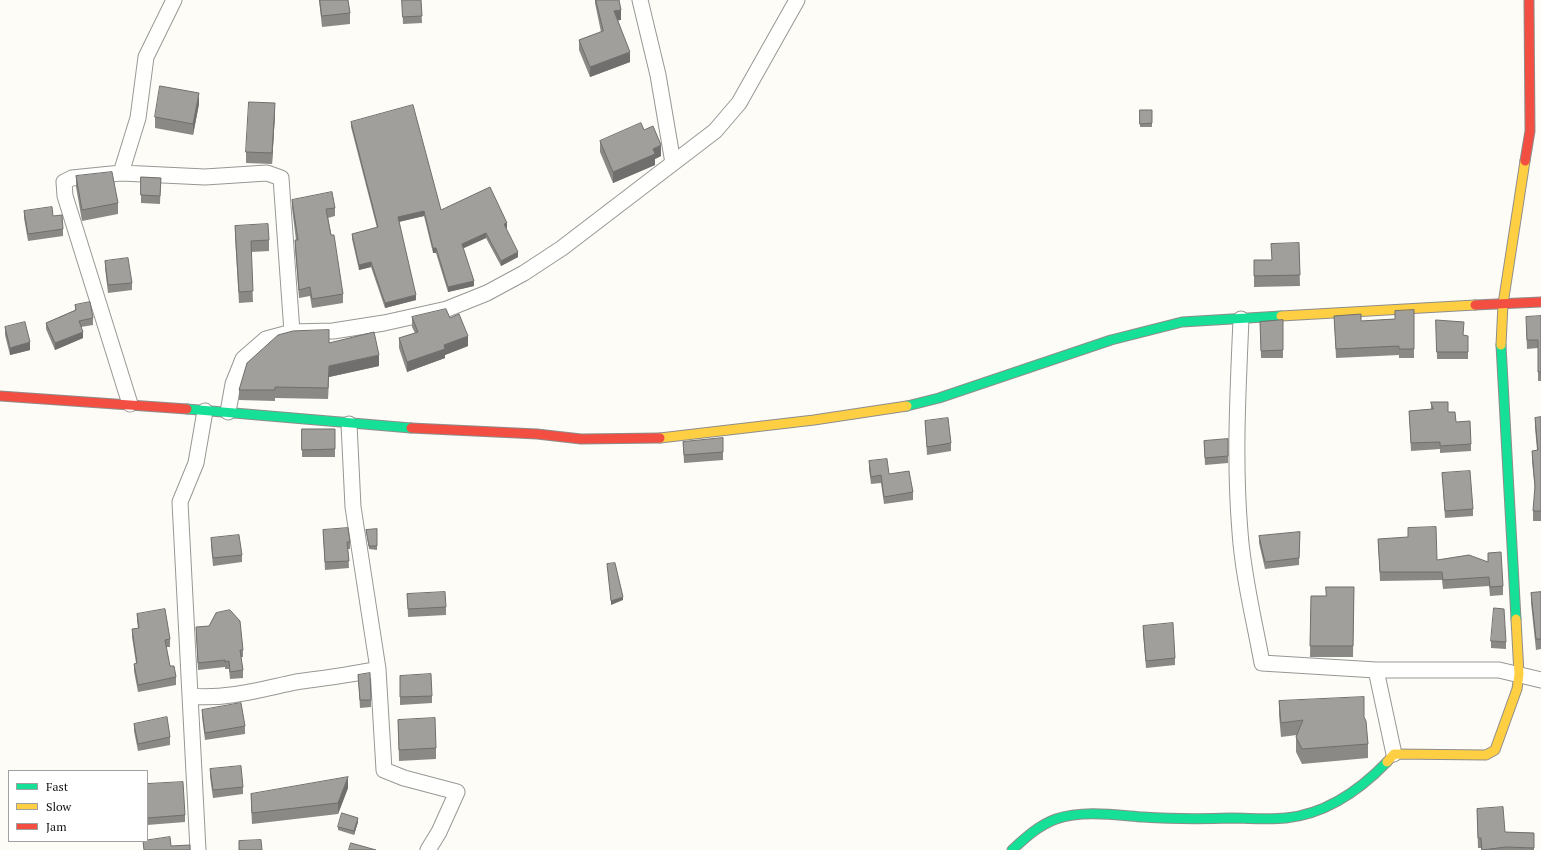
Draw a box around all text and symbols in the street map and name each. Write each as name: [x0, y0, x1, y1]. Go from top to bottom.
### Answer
legend: [8, 770, 148, 842]
text: Fast: [46, 779, 68, 794]
text: Slow: [46, 799, 71, 814]
text: Jam: [46, 819, 67, 834]

